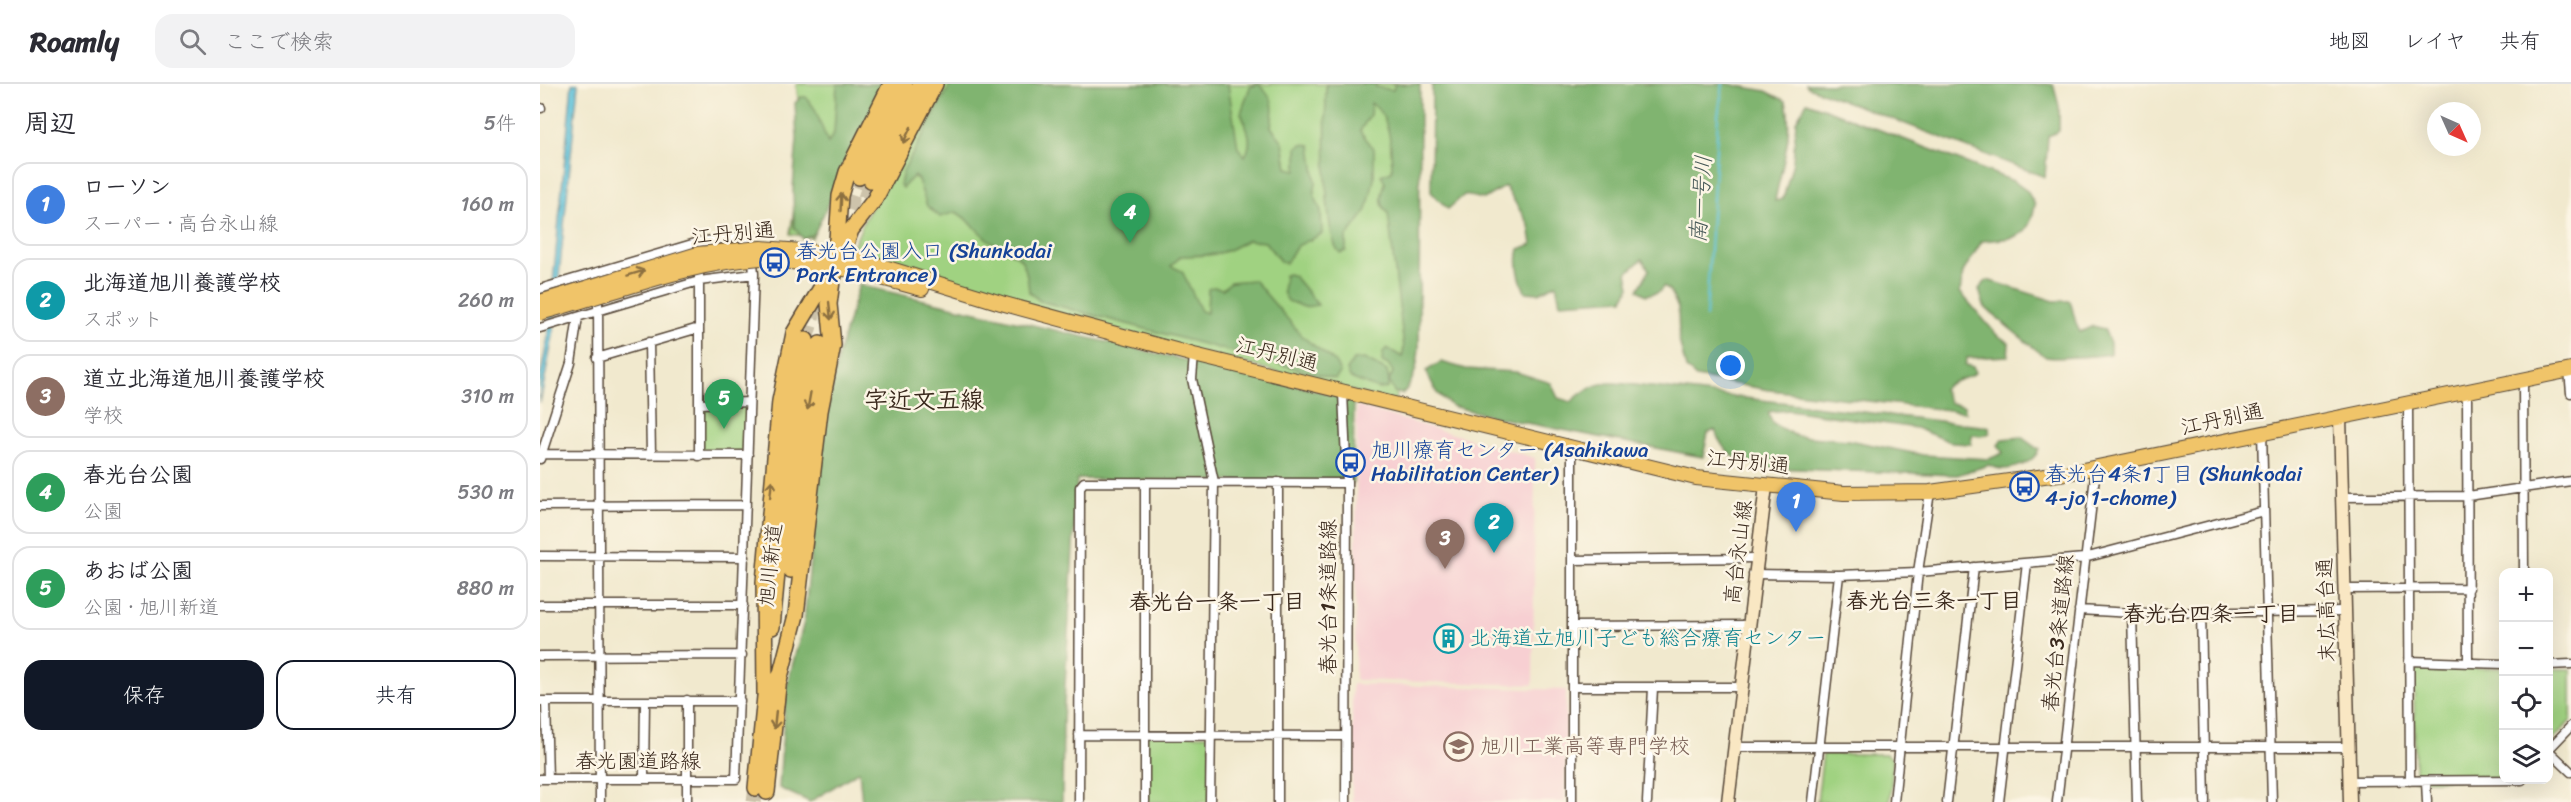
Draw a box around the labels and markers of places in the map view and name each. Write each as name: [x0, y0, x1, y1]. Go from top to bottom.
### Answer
pin: 4: [1110, 194, 1150, 243]
place label: 春光台公園入口 (Shunkodai Park Entrance): [796, 232, 1053, 294]
bus stop icon: 春光台公園入口 (Shunkodai Park Entrance): [759, 247, 791, 279]
pin: 5: [704, 380, 744, 429]
place label: 旭川療育センター (Asahikawa Habilitation Center): [1371, 431, 1649, 493]
bus stop icon: 旭川療育センター (Asahikawa Habilitation Center): [1334, 446, 1366, 478]
place label: 春光台4条1丁目 (Shunkodai 4-jo 1-chome): [2045, 455, 2303, 517]
bus stop icon: 春光台4条1丁目 (Shunkodai 4-jo 1-chome): [2008, 470, 2040, 502]
pin: 1: [1776, 482, 1816, 532]
pin: 2: [1474, 504, 1514, 553]
pin: 3: [1426, 520, 1464, 569]
place label: 北海道立旭川子ども総合療育センター: [1470, 619, 1826, 657]
building icon: 北海道立旭川子ども総合療育センター: [1433, 622, 1465, 654]
place label: 旭川工業高等専門学校: [1480, 727, 1690, 765]
school or university icon: 旭川工業高等専門学校: [1443, 730, 1475, 762]

